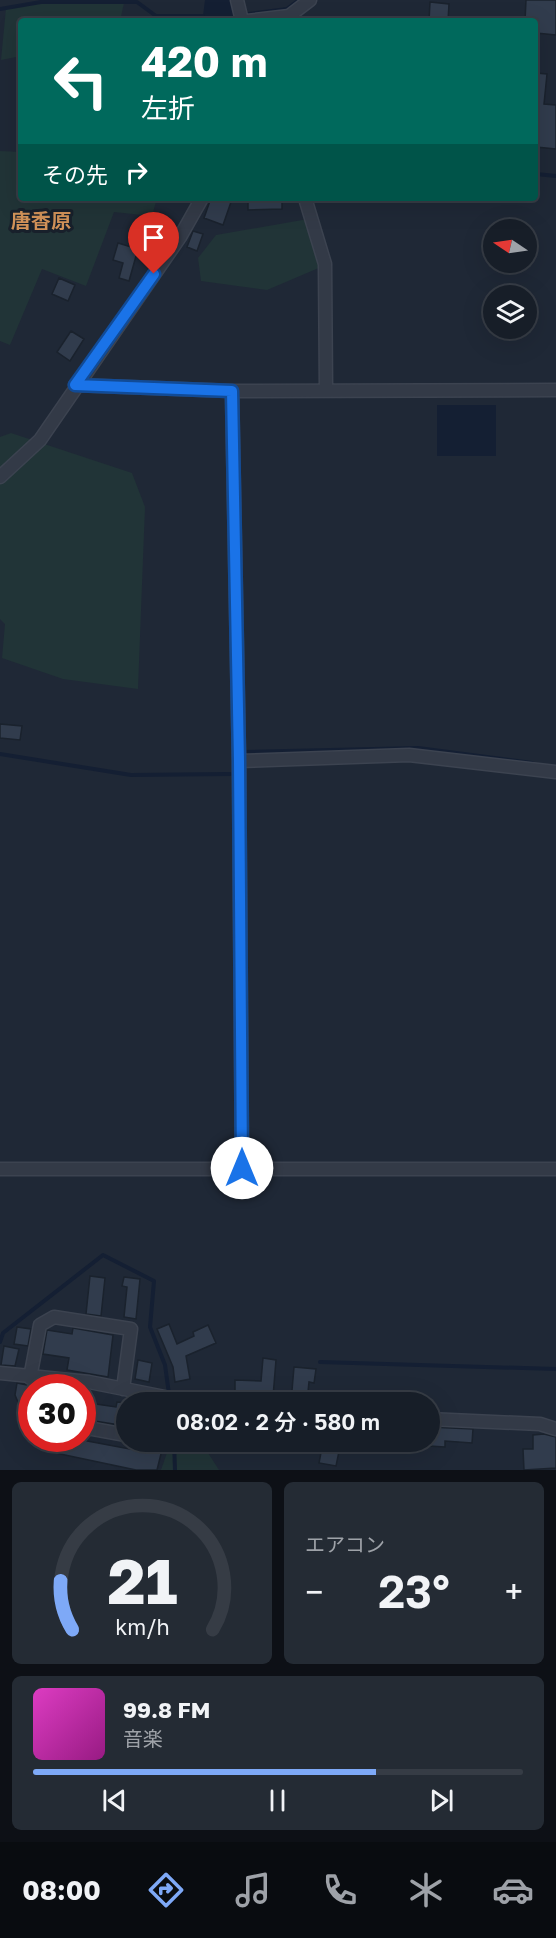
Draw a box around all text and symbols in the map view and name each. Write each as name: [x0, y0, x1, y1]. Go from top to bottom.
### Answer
text: 420 m: [141, 36, 267, 86]
icon: left: [42, 42, 120, 120]
text: 左折: [141, 92, 195, 124]
icon: right: [120, 156, 153, 189]
text: その先: [42, 161, 108, 188]
district label: 唐香原: [11, 208, 71, 232]
pin: [128, 212, 179, 274]
north arrow: [483, 219, 537, 273]
map controls: [483, 219, 537, 339]
icon: arrive: [137, 221, 170, 254]
button: layers: [483, 285, 537, 339]
position arrow: [210, 1136, 274, 1200]
speed limit sign: 30: [18, 1374, 96, 1452]
text: 08:02 · 2 分 · 580 m: [176, 1408, 380, 1435]
text: エアコン: [305, 1532, 385, 1556]
text: 21: [107, 1543, 177, 1618]
text: 23°: [378, 1564, 450, 1618]
text: −: [305, 1572, 323, 1611]
text: +: [505, 1572, 523, 1611]
text: km/h: [115, 1614, 169, 1640]
text: 99.8 FM: [123, 1696, 210, 1723]
text: 音楽: [123, 1726, 163, 1750]
icon: previous: [98, 1784, 131, 1817]
icon: pause: [261, 1784, 294, 1817]
icon: next: [425, 1784, 458, 1817]
icon: directions: [145, 1869, 187, 1911]
icon: music: [232, 1869, 274, 1911]
icon: phone: [319, 1869, 361, 1911]
icon: climate: [405, 1869, 447, 1911]
icon: car: [492, 1869, 534, 1911]
text: 08:00: [22, 1874, 101, 1906]

